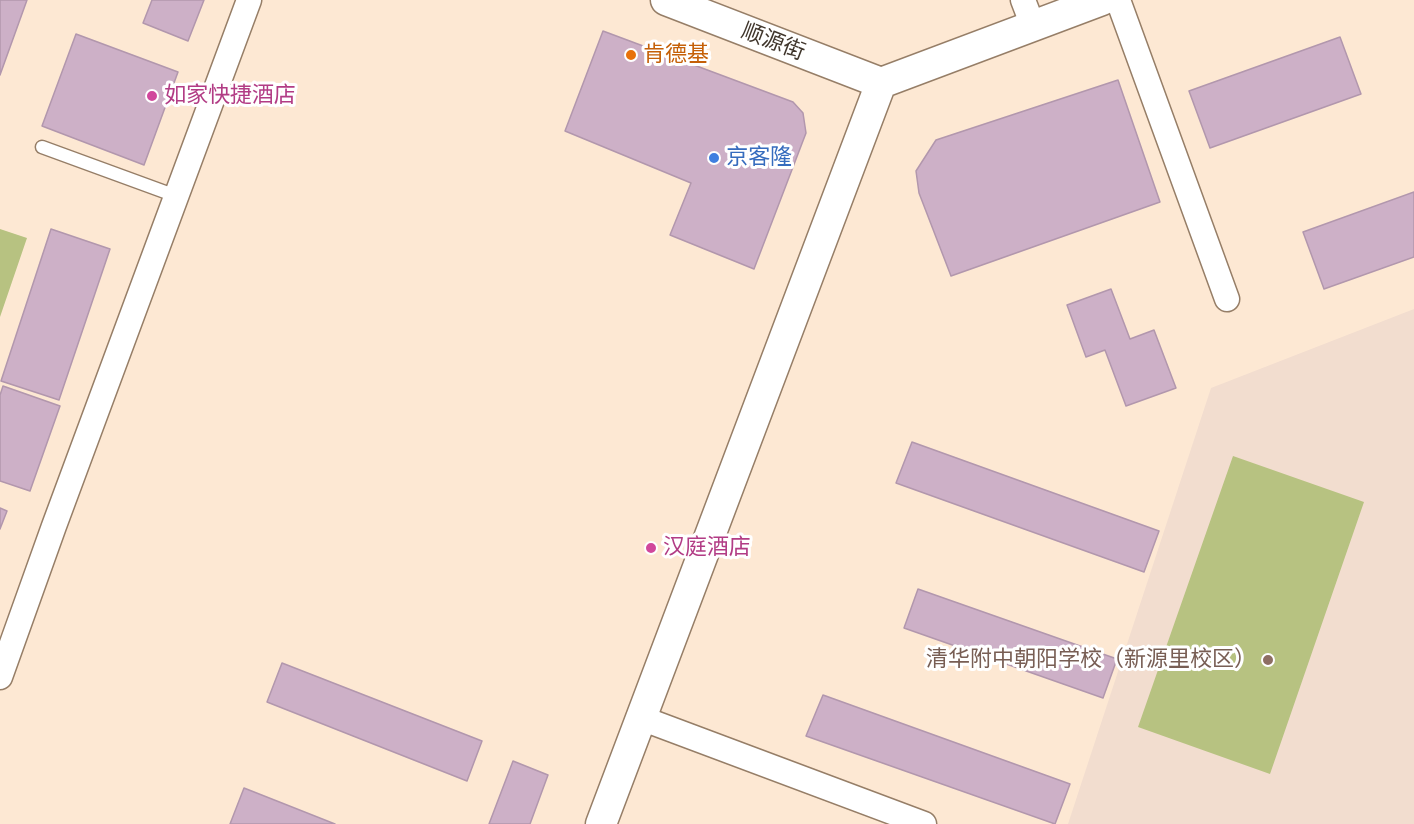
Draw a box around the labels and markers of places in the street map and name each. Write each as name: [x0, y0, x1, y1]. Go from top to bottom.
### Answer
place label: 肯德基: [643, 42, 709, 68]
marker: 肯德基: [624, 48, 638, 62]
place label: 如家快捷酒店: [164, 83, 296, 109]
marker: 如家快捷酒店: [145, 89, 159, 103]
place label: 京客隆: [726, 145, 792, 171]
marker: 京客隆: [707, 151, 721, 165]
place label: 汉庭酒店: [663, 535, 751, 561]
marker: 汉庭酒店: [644, 541, 658, 555]
place label: 清华附中朝阳学校（新源里校区）: [926, 647, 1256, 673]
marker: 清华附中朝阳学校（新源里校区）: [1261, 653, 1275, 667]

